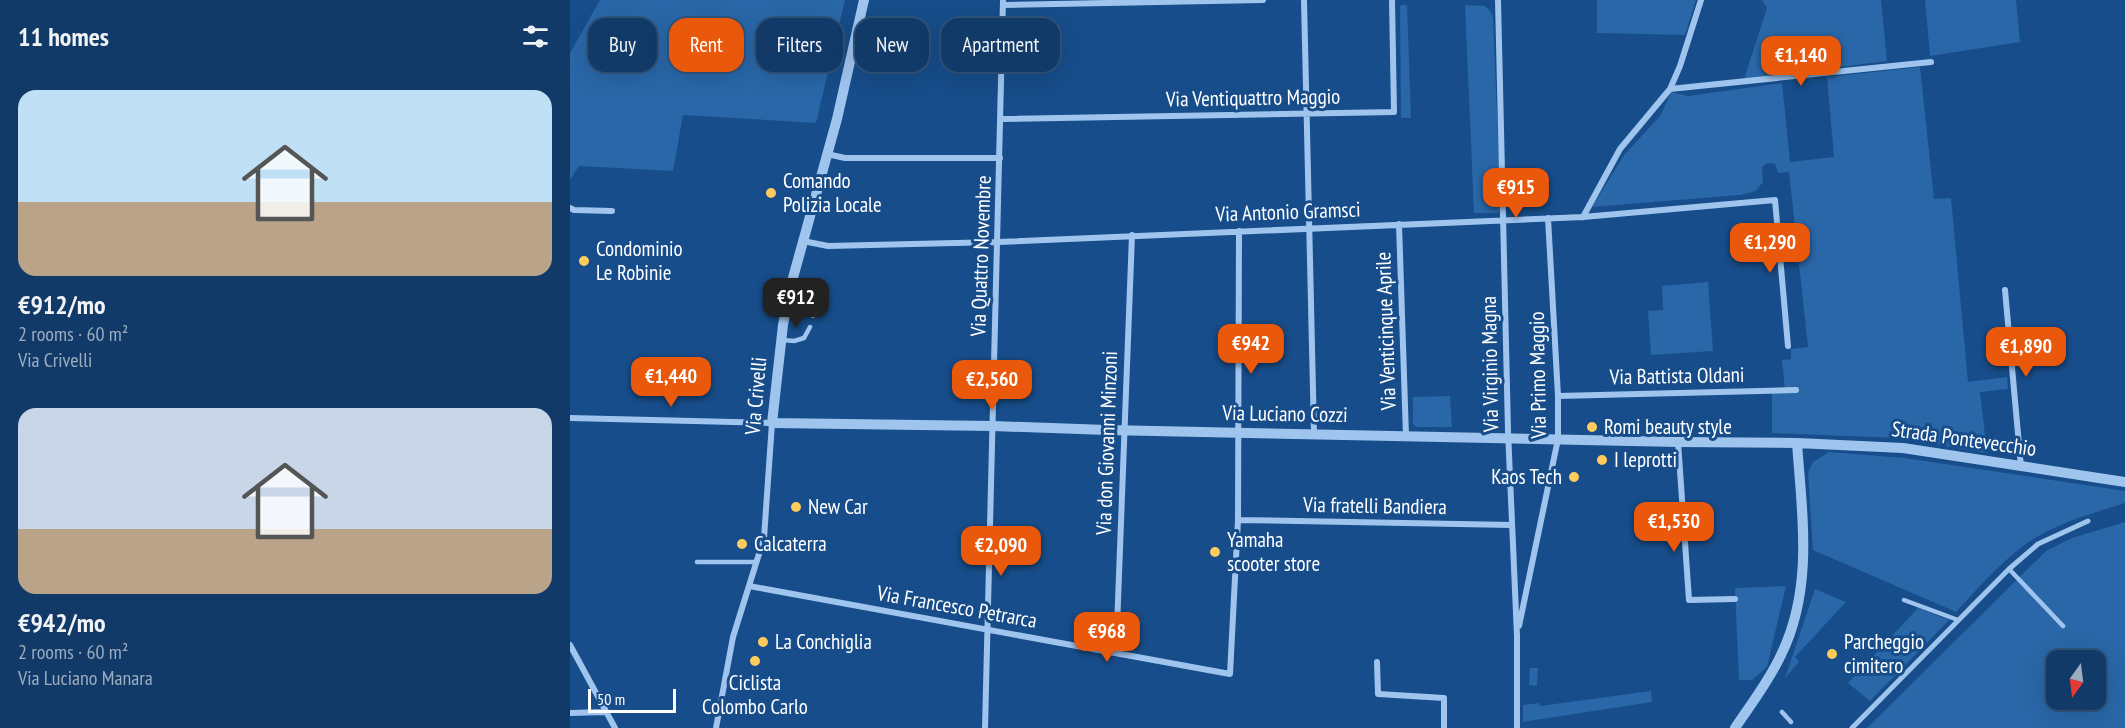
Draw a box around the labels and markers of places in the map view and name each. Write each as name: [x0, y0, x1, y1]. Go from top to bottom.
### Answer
pin: €1,140: [1752, 36, 1850, 87]
place label: Comando Polizia Locale: [783, 167, 882, 218]
pin: €915: [1480, 168, 1552, 219]
marker: Comando Polizia Locale: [764, 186, 778, 200]
pin: €1,290: [1721, 223, 1819, 274]
place label: Condominio Le Robinie: [596, 235, 683, 286]
marker: Condominio Le Robinie: [577, 254, 591, 268]
pin: €912: [760, 278, 832, 329]
pin: €942: [1215, 324, 1287, 375]
pin: €1,890: [1977, 327, 2075, 378]
pin: €1,440: [622, 357, 720, 408]
pin: €2,560: [943, 360, 1041, 411]
place label: Romi beauty style: [1604, 413, 1732, 440]
marker: Romi beauty style: [1585, 420, 1599, 434]
place label: I leprotti: [1614, 446, 1677, 473]
marker: I leprotti: [1595, 453, 1609, 467]
place label: Kaos Tech: [1491, 463, 1562, 490]
marker: Kaos Tech: [1567, 470, 1581, 484]
place label: New Car: [808, 493, 868, 520]
marker: New Car: [789, 500, 803, 514]
pin: €1,530: [1625, 502, 1723, 553]
pin: €2,090: [952, 526, 1050, 577]
place label: Yamaha scooter store: [1227, 526, 1320, 577]
place label: Calcaterra: [754, 530, 827, 557]
marker: Calcaterra: [735, 537, 749, 551]
marker: Yamaha scooter store: [1208, 545, 1222, 559]
pin: €968: [1071, 612, 1143, 663]
place label: La Conchiglia: [775, 628, 872, 655]
place label: Parcheggio cimitero: [1844, 628, 1924, 679]
marker: La Conchiglia: [756, 635, 770, 649]
marker: Parcheggio cimitero: [1825, 647, 1839, 661]
marker: Ciclista Colombo Carlo: [748, 654, 762, 668]
place label: Ciclista Colombo Carlo: [702, 669, 808, 720]

